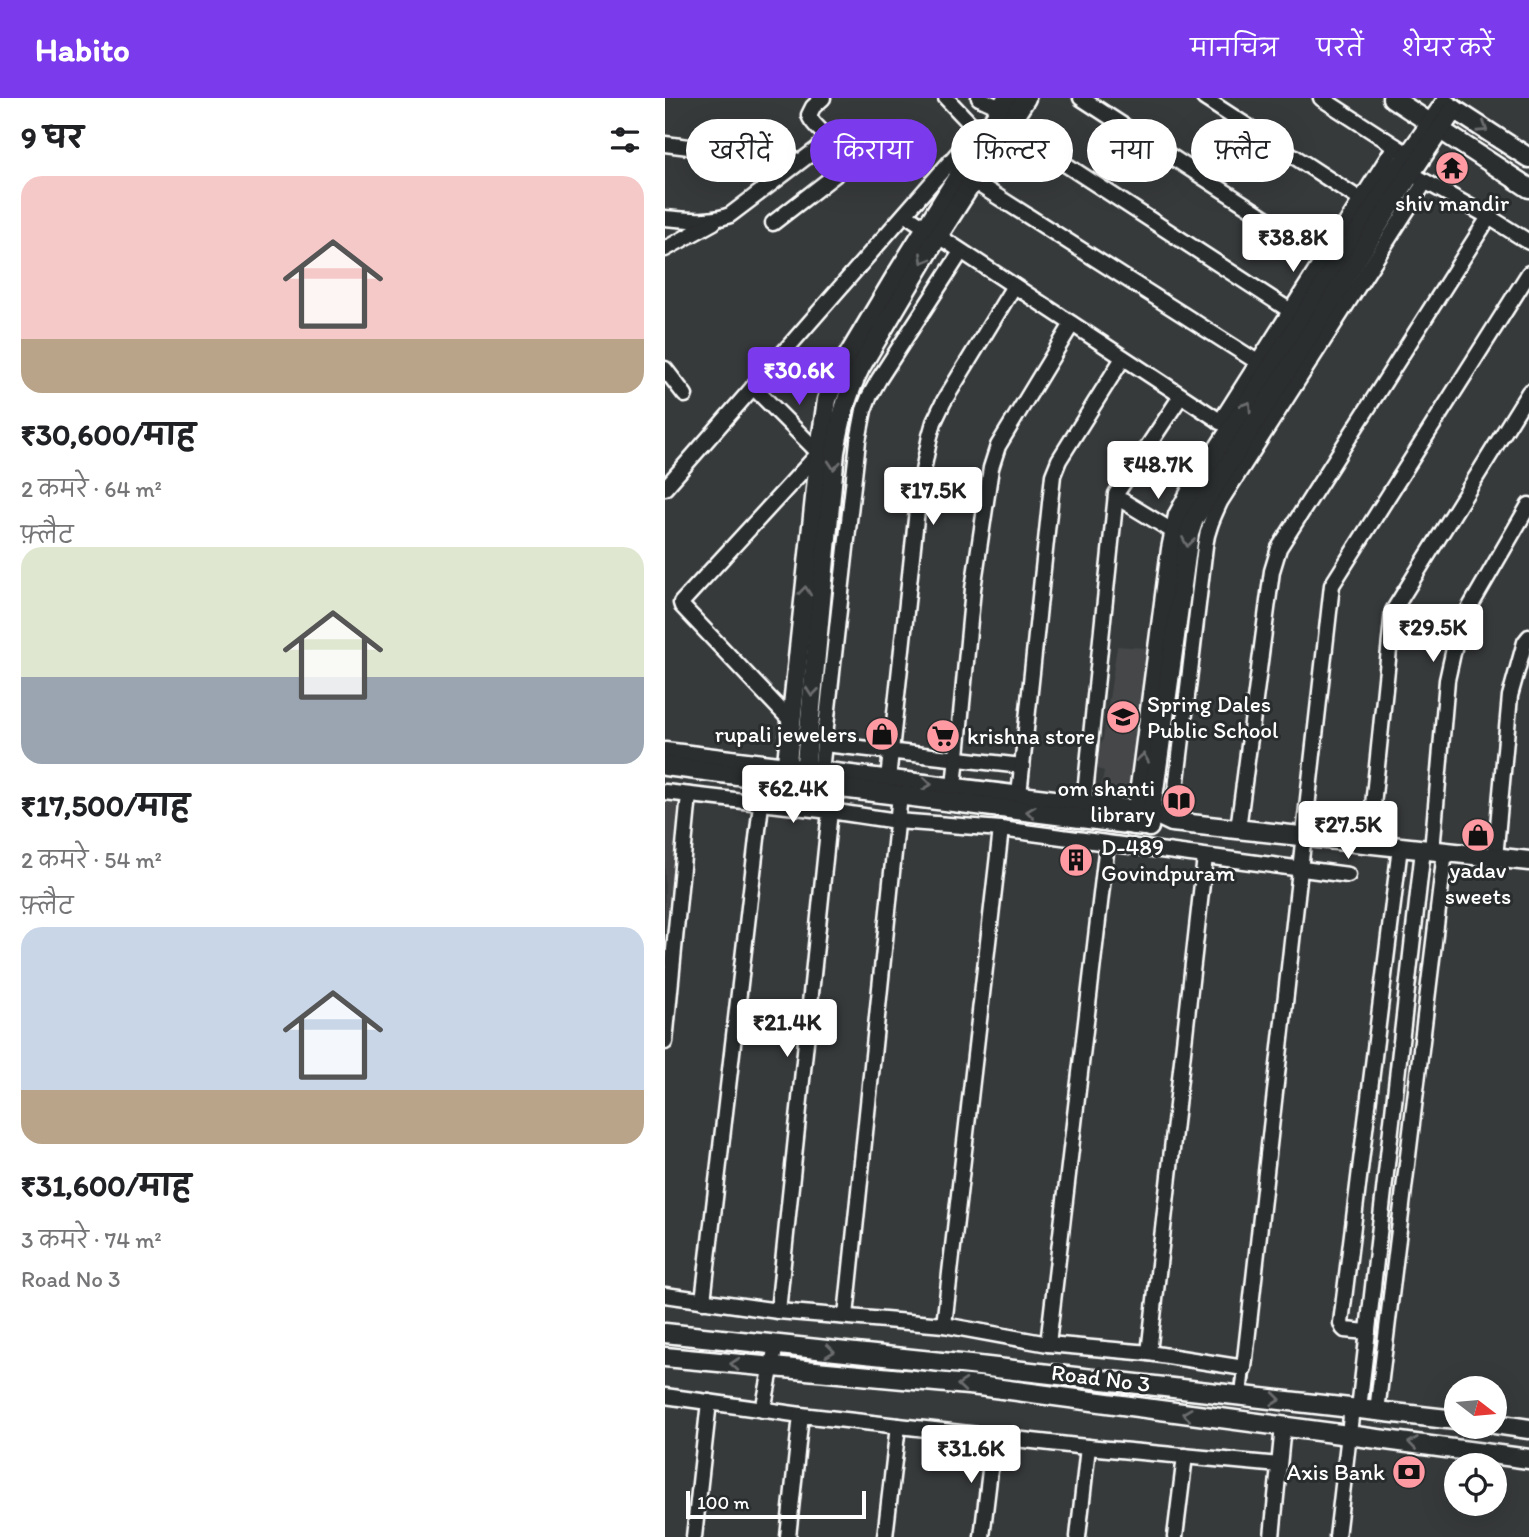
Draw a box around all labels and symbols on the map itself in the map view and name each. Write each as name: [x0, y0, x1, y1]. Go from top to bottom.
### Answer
one-way arrow: [1475, 120, 1488, 132]
temple icon: shiv mandir: [1433, 149, 1471, 187]
place label: shiv mandir: [1395, 189, 1509, 217]
pin: ₹38.8K: [1236, 214, 1350, 274]
one-way arrow: [919, 252, 932, 265]
pin: ₹30.6K: [742, 348, 856, 407]
one-way arrow: [1239, 400, 1252, 413]
pin: ₹48.7K: [1101, 442, 1215, 501]
one-way arrow: [827, 460, 842, 471]
pin: ₹17.5K: [876, 468, 990, 527]
one-way arrow: [1181, 536, 1196, 548]
one-way arrow: [797, 585, 812, 597]
pin: ₹29.5K: [1376, 604, 1490, 664]
one-way arrow: [805, 686, 820, 697]
place label: Spring Dales Public School: [1147, 690, 1279, 744]
school or university icon: Spring Dales Public School: [1104, 698, 1142, 736]
shop icon: rupali jewelers: [863, 715, 901, 753]
supermarket icon: krishna store: [924, 717, 962, 755]
place label: rupali jewelers: [715, 720, 857, 748]
place label: krishna store: [967, 722, 1095, 750]
one-way arrow: [1136, 752, 1151, 763]
pin: ₹62.4K: [736, 766, 850, 825]
place label: om shanti library: [1057, 774, 1155, 828]
one-way arrow: [921, 776, 933, 791]
library icon: om shanti library: [1160, 782, 1198, 820]
pin: ₹27.5K: [1291, 802, 1405, 861]
one-way arrow: [1025, 804, 1037, 819]
shop icon: yadav sweets: [1459, 816, 1497, 854]
place label: D-489 Govindpuram: [1101, 833, 1235, 887]
building icon: D-489 Govindpuram: [1057, 841, 1095, 879]
place label: yadav sweets: [1445, 856, 1511, 910]
pin: ₹21.4K: [730, 1000, 844, 1059]
one-way arrow: [825, 1343, 836, 1358]
one-way arrow: [729, 1357, 740, 1372]
street label: Road No 3: [1050, 1358, 1152, 1398]
north arrow: [1444, 1376, 1507, 1438]
one-way arrow: [956, 1378, 967, 1393]
one-way arrow: [1270, 1392, 1282, 1407]
one-way arrow: [1181, 1406, 1193, 1421]
pin: ₹31.6K: [914, 1426, 1028, 1485]
one-way arrow: [1407, 1436, 1419, 1451]
bank icon: Axis Bank: [1390, 1453, 1428, 1491]
place label: Axis Bank: [1286, 1458, 1385, 1486]
scale bar: [686, 1488, 866, 1520]

